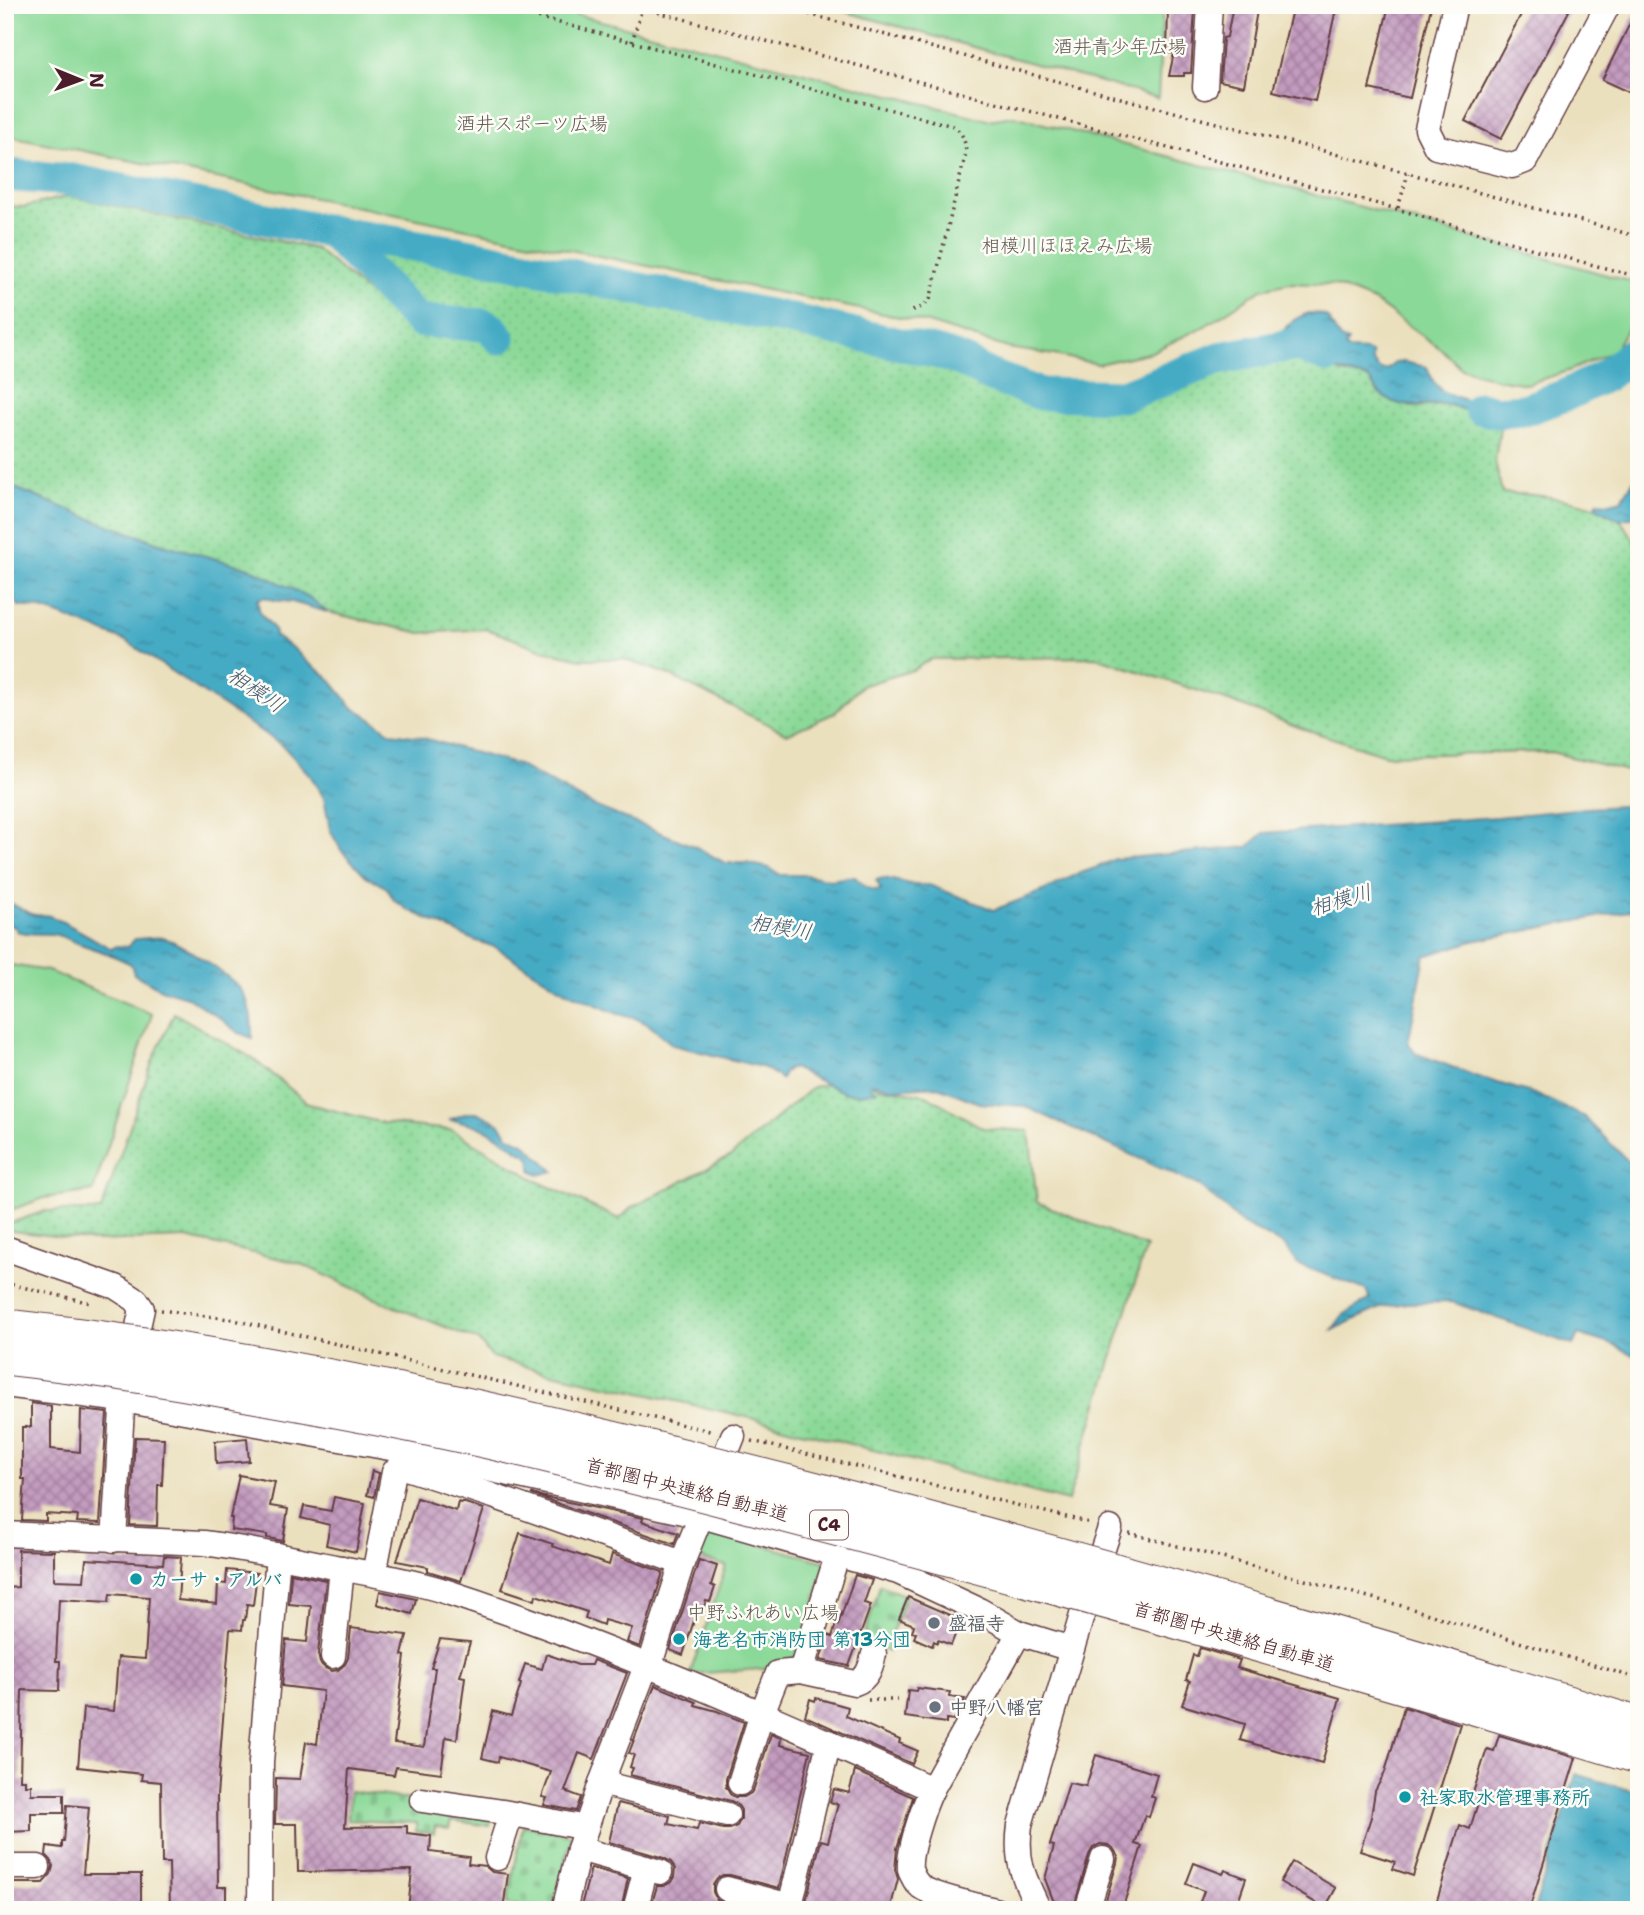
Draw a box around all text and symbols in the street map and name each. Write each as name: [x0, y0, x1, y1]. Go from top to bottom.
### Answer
park label: 酒井青少年広場: [1053, 34, 1187, 59]
north arrow: [46, 46, 116, 116]
text: N: [84, 73, 109, 88]
park label: 酒井スポーツ広場: [456, 111, 608, 136]
park label: 相模川ほほえみ広場: [981, 233, 1153, 258]
water label: 相模川: [222, 661, 290, 719]
water label: 相模川: [1307, 878, 1375, 922]
water label: 相模川: [748, 908, 814, 946]
street label: 首都圏中央連絡自動車道: [582, 1452, 791, 1527]
road number: C4: [810, 1510, 848, 1540]
place label: カーサ・アルバ: [150, 1567, 283, 1592]
marker: カーサ・アルバ: [128, 1571, 144, 1587]
street label: 首都圏中央連絡自動車道: [1130, 1596, 1338, 1677]
park label: 中野ふれあい広場: [687, 1600, 839, 1625]
place label: 盛福寺: [948, 1611, 1005, 1636]
marker: 盛福寺: [926, 1615, 942, 1631]
place label: 海老名市消防団 第13分団: [693, 1627, 911, 1652]
marker: 海老名市消防団 第13分団: [671, 1631, 687, 1647]
place label: 中野八幡宮: [949, 1695, 1044, 1720]
marker: 中野八幡宮: [927, 1699, 943, 1715]
place label: 社家取水管理事務所: [1419, 1785, 1590, 1810]
marker: 社家取水管理事務所: [1397, 1789, 1413, 1805]

